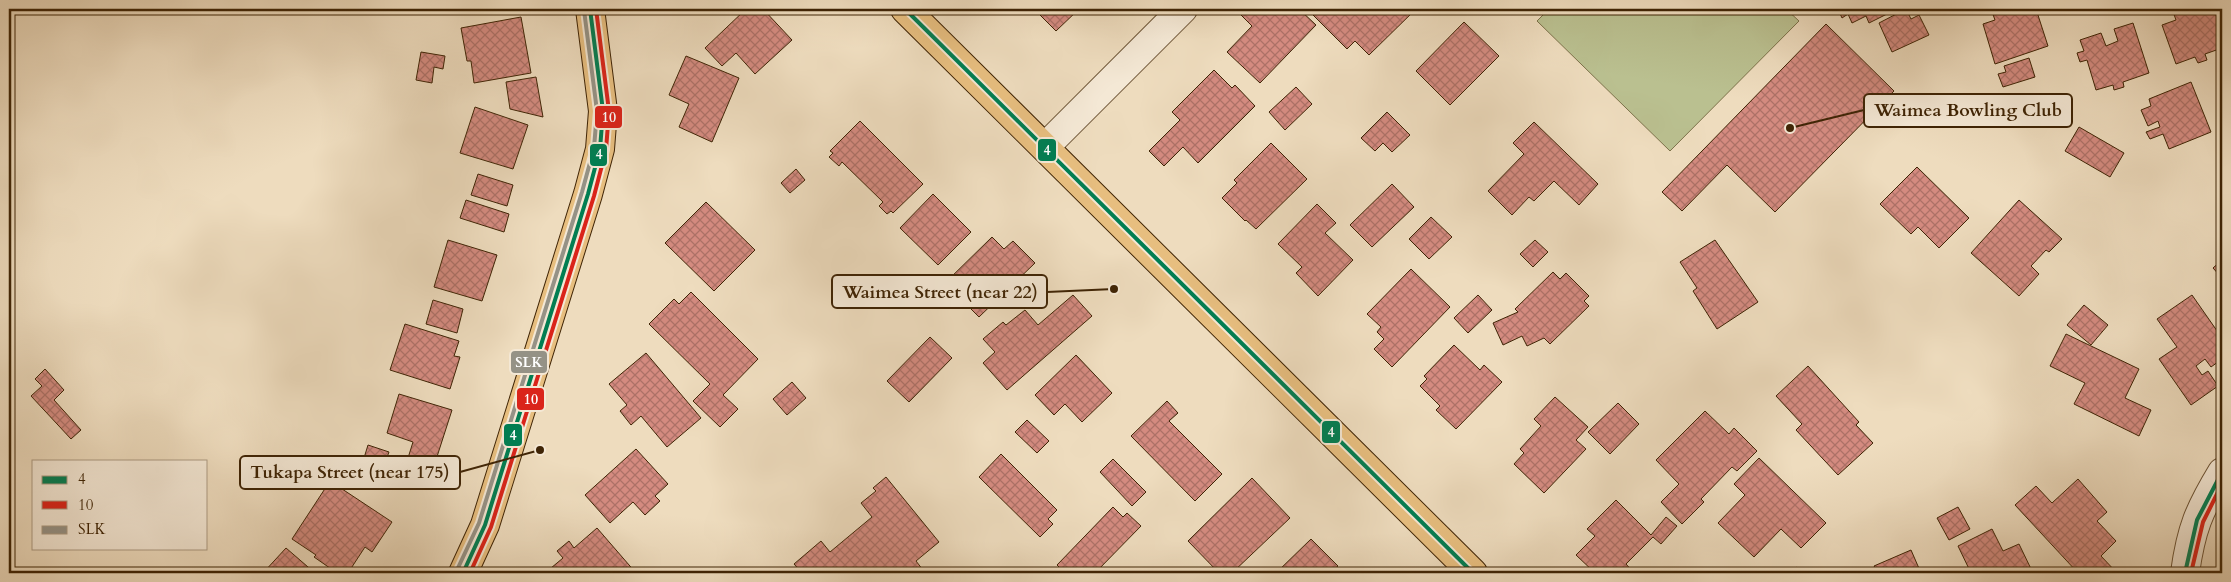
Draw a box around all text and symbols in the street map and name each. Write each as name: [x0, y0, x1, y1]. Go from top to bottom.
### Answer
callout: Waimea Bowling Club: [1864, 94, 2072, 127]
text: Waimea Bowling Club: [1873, 98, 2062, 123]
line badge: 10: [594, 105, 623, 129]
text: 10: [602, 108, 616, 127]
line badge: 4: [1037, 138, 1057, 162]
text: 4: [1043, 141, 1051, 160]
line badge: 4: [589, 143, 608, 167]
text: 4: [595, 145, 603, 164]
callout: Waimea Street (near 22): [832, 275, 1047, 308]
text: Waimea Street (near 22): [841, 280, 1038, 305]
line badge: SLK: [510, 350, 548, 374]
text: SLK: [515, 353, 543, 372]
line badge: 10: [516, 387, 545, 411]
text: 10: [524, 390, 538, 409]
line badge: 4: [1321, 420, 1341, 444]
line badge: 4: [503, 423, 523, 447]
text: 4: [1327, 423, 1335, 442]
text: 4: [509, 426, 517, 445]
callout: Tukapa Street (near 175): [240, 456, 460, 489]
legend: [32, 460, 208, 550]
text: Tukapa Street (near 175): [250, 460, 450, 485]
text: 4: [78, 469, 86, 489]
text: 10: [78, 495, 94, 515]
text: SLK: [78, 519, 107, 539]

